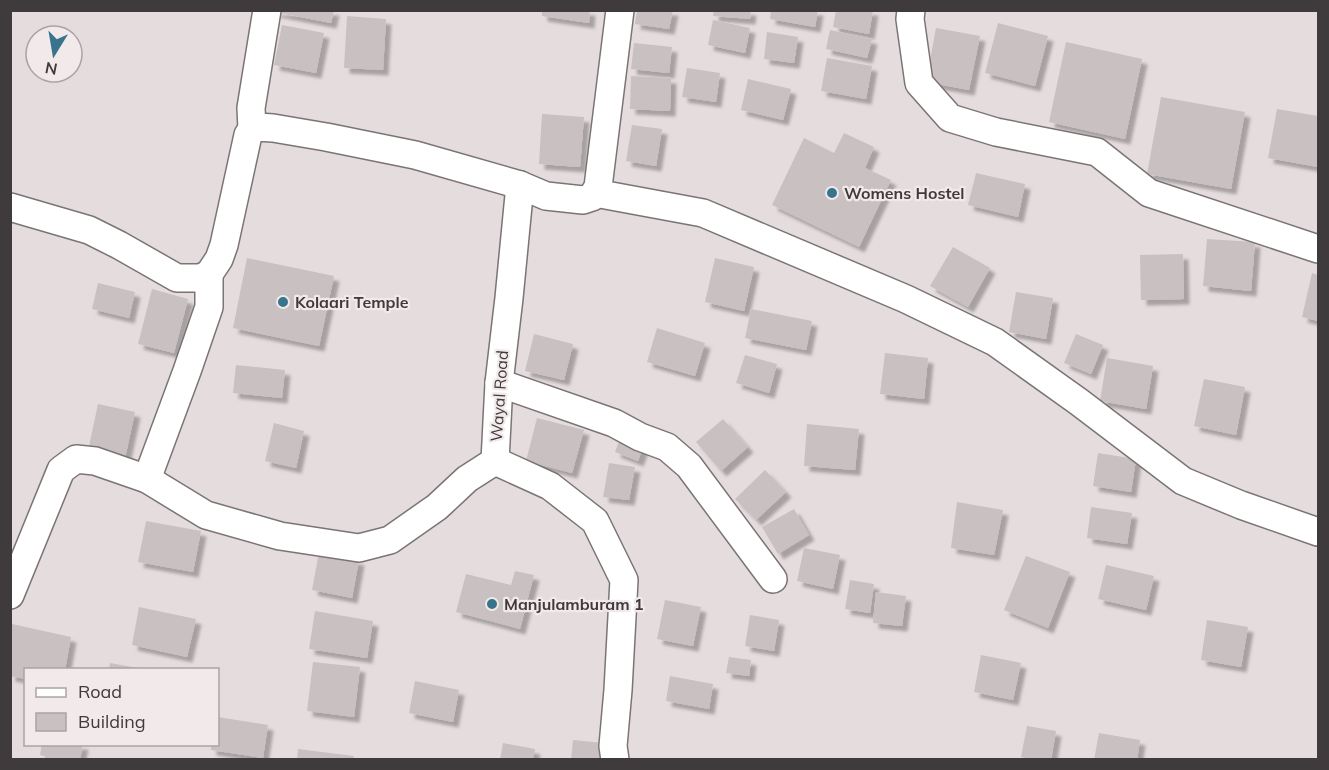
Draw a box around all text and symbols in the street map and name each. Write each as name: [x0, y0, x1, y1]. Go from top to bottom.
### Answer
north arrow: [24, 24, 84, 84]
text: N: [43, 58, 59, 80]
place label: Womens Hostel: [844, 183, 964, 203]
marker: Womens Hostel: [825, 186, 839, 200]
place label: Kolaari Temple: [295, 292, 409, 312]
marker: Kolaari Temple: [276, 295, 290, 309]
street label: Wayal Road: [486, 350, 512, 442]
place label: Manjulamburam 1: [504, 594, 644, 614]
marker: Manjulamburam 1: [485, 597, 499, 611]
legend: [24, 668, 219, 746]
text: Road: [78, 680, 122, 703]
text: Building: [78, 710, 146, 733]

